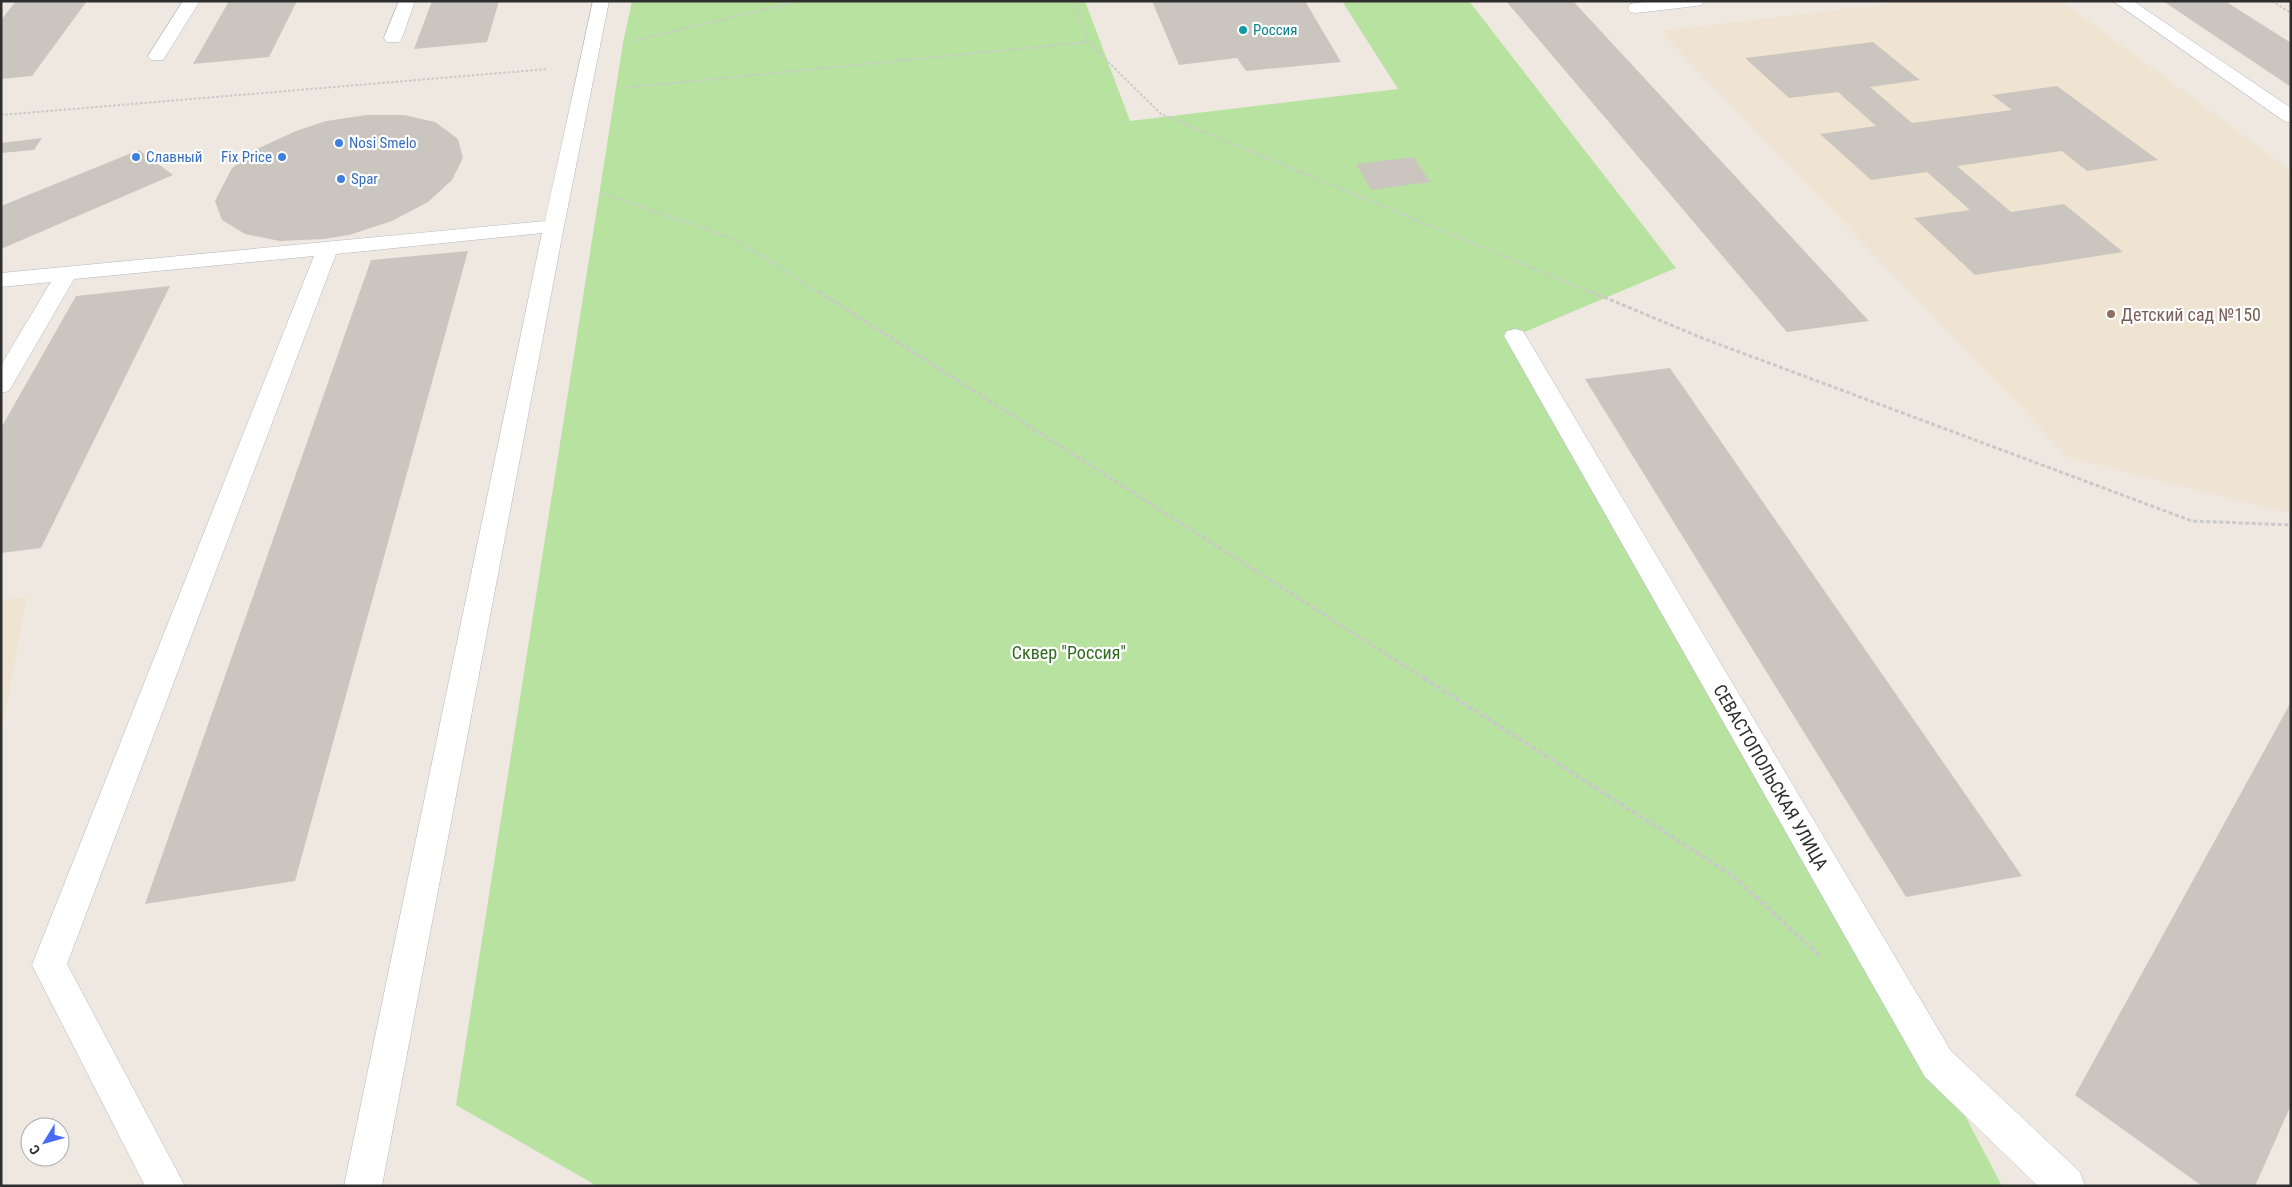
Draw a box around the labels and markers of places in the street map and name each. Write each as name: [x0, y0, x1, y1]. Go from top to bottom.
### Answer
place label: Россия: [1253, 21, 1297, 39]
marker: Россия: [1237, 24, 1249, 36]
place label: Nosi Smelo: [349, 134, 417, 152]
marker: Nosi Smelo: [333, 137, 345, 149]
place label: Славный: [146, 148, 202, 166]
place label: Fix Price: [221, 148, 272, 166]
marker: Славный: [130, 151, 142, 163]
marker: Fix Price: [276, 151, 288, 163]
place label: Spar: [351, 170, 378, 188]
marker: Spar: [335, 173, 347, 185]
place label: Детский сад №150: [2121, 304, 2261, 325]
marker: Детский сад №150: [2105, 308, 2117, 320]

